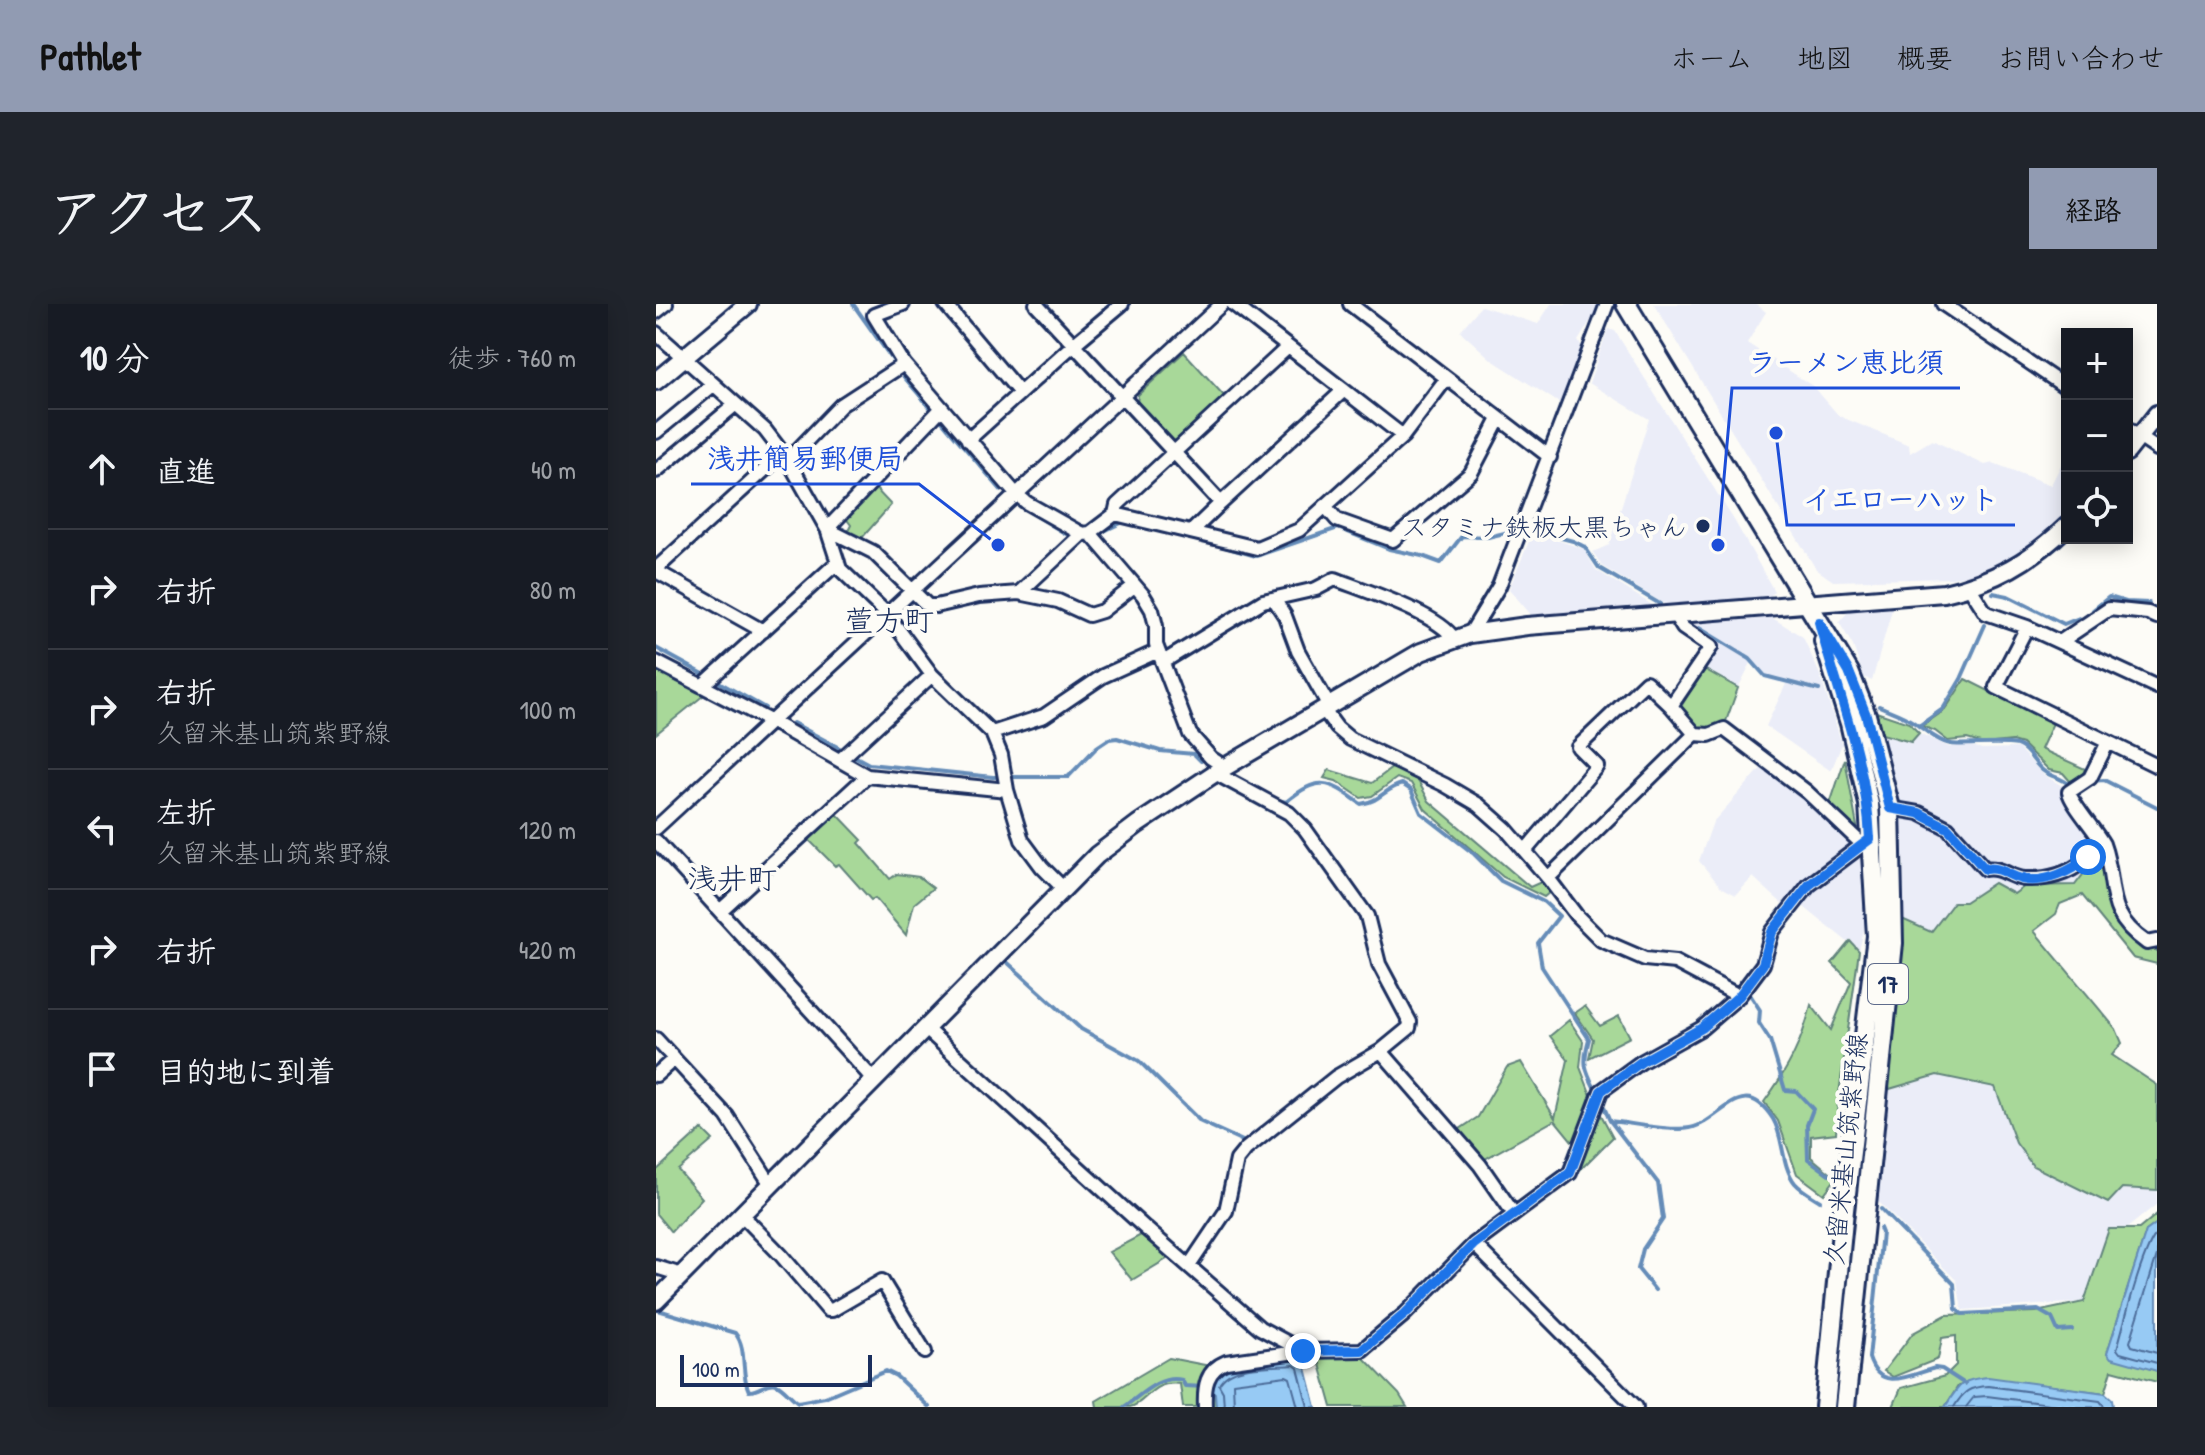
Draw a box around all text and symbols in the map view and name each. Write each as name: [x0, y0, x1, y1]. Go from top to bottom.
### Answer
text: Pathlet: [40, 30, 141, 82]
text: ホーム: [1670, 39, 1753, 77]
text: 地図: [1797, 39, 1853, 77]
text: 概要: [1897, 39, 1953, 77]
text: お問い合わせ: [1997, 39, 2165, 77]
button: 経路: [2029, 168, 2157, 249]
text: アクセス: [48, 174, 269, 249]
map controls: [2061, 328, 2133, 544]
button: +: [2061, 328, 2133, 400]
text: 10 分: [80, 335, 149, 381]
callout: ラーメン恵比須: [1732, 336, 1960, 388]
text: 徒歩 · 760 m: [448, 340, 576, 375]
text: ラーメン恵比須: [1748, 343, 1944, 381]
button: −: [2061, 400, 2133, 472]
callout: 浅井簡易郵便局: [691, 432, 919, 484]
text: 浅井簡易郵便局: [707, 439, 903, 477]
icon: ahead: [80, 447, 124, 491]
text: 直進: [156, 451, 216, 491]
text: 40 m: [531, 452, 576, 487]
button: locate: [2061, 472, 2133, 544]
callout: イエローハット: [1787, 473, 2015, 525]
text: イエローハット: [1803, 480, 1999, 518]
place label: スタミナ鉄板大黒ちゃん: [1401, 509, 1687, 544]
marker: スタミナ鉄板大黒ちゃん: [1694, 517, 1712, 535]
icon: right: [80, 567, 124, 611]
text: 右折: [156, 571, 216, 611]
text: 80 m: [529, 572, 576, 607]
district label: 萱方町: [844, 600, 934, 640]
text: 右折: [156, 672, 216, 712]
icon: right: [80, 687, 124, 731]
text: 100 m: [520, 692, 576, 727]
text: 久留米基山筑紫野線: [156, 715, 390, 750]
text: 左折: [156, 792, 216, 832]
icon: left: [80, 807, 124, 851]
text: 120 m: [519, 812, 576, 847]
text: 久留米基山筑紫野線: [156, 835, 390, 870]
route start: [2070, 839, 2106, 875]
district label: 浅井町: [687, 858, 777, 898]
icon: right: [80, 927, 124, 971]
text: 右折: [156, 931, 216, 971]
text: 420 m: [519, 932, 576, 967]
road number: 17: [1868, 964, 1908, 1004]
street label: 久留米基山筑紫野線: [1815, 1031, 1875, 1267]
icon: arrive: [80, 1047, 124, 1091]
text: 目的地に到着: [156, 1051, 336, 1091]
route end: [1285, 1333, 1321, 1369]
scale bar: [680, 1351, 872, 1387]
text: 100 m: [692, 1354, 740, 1384]

